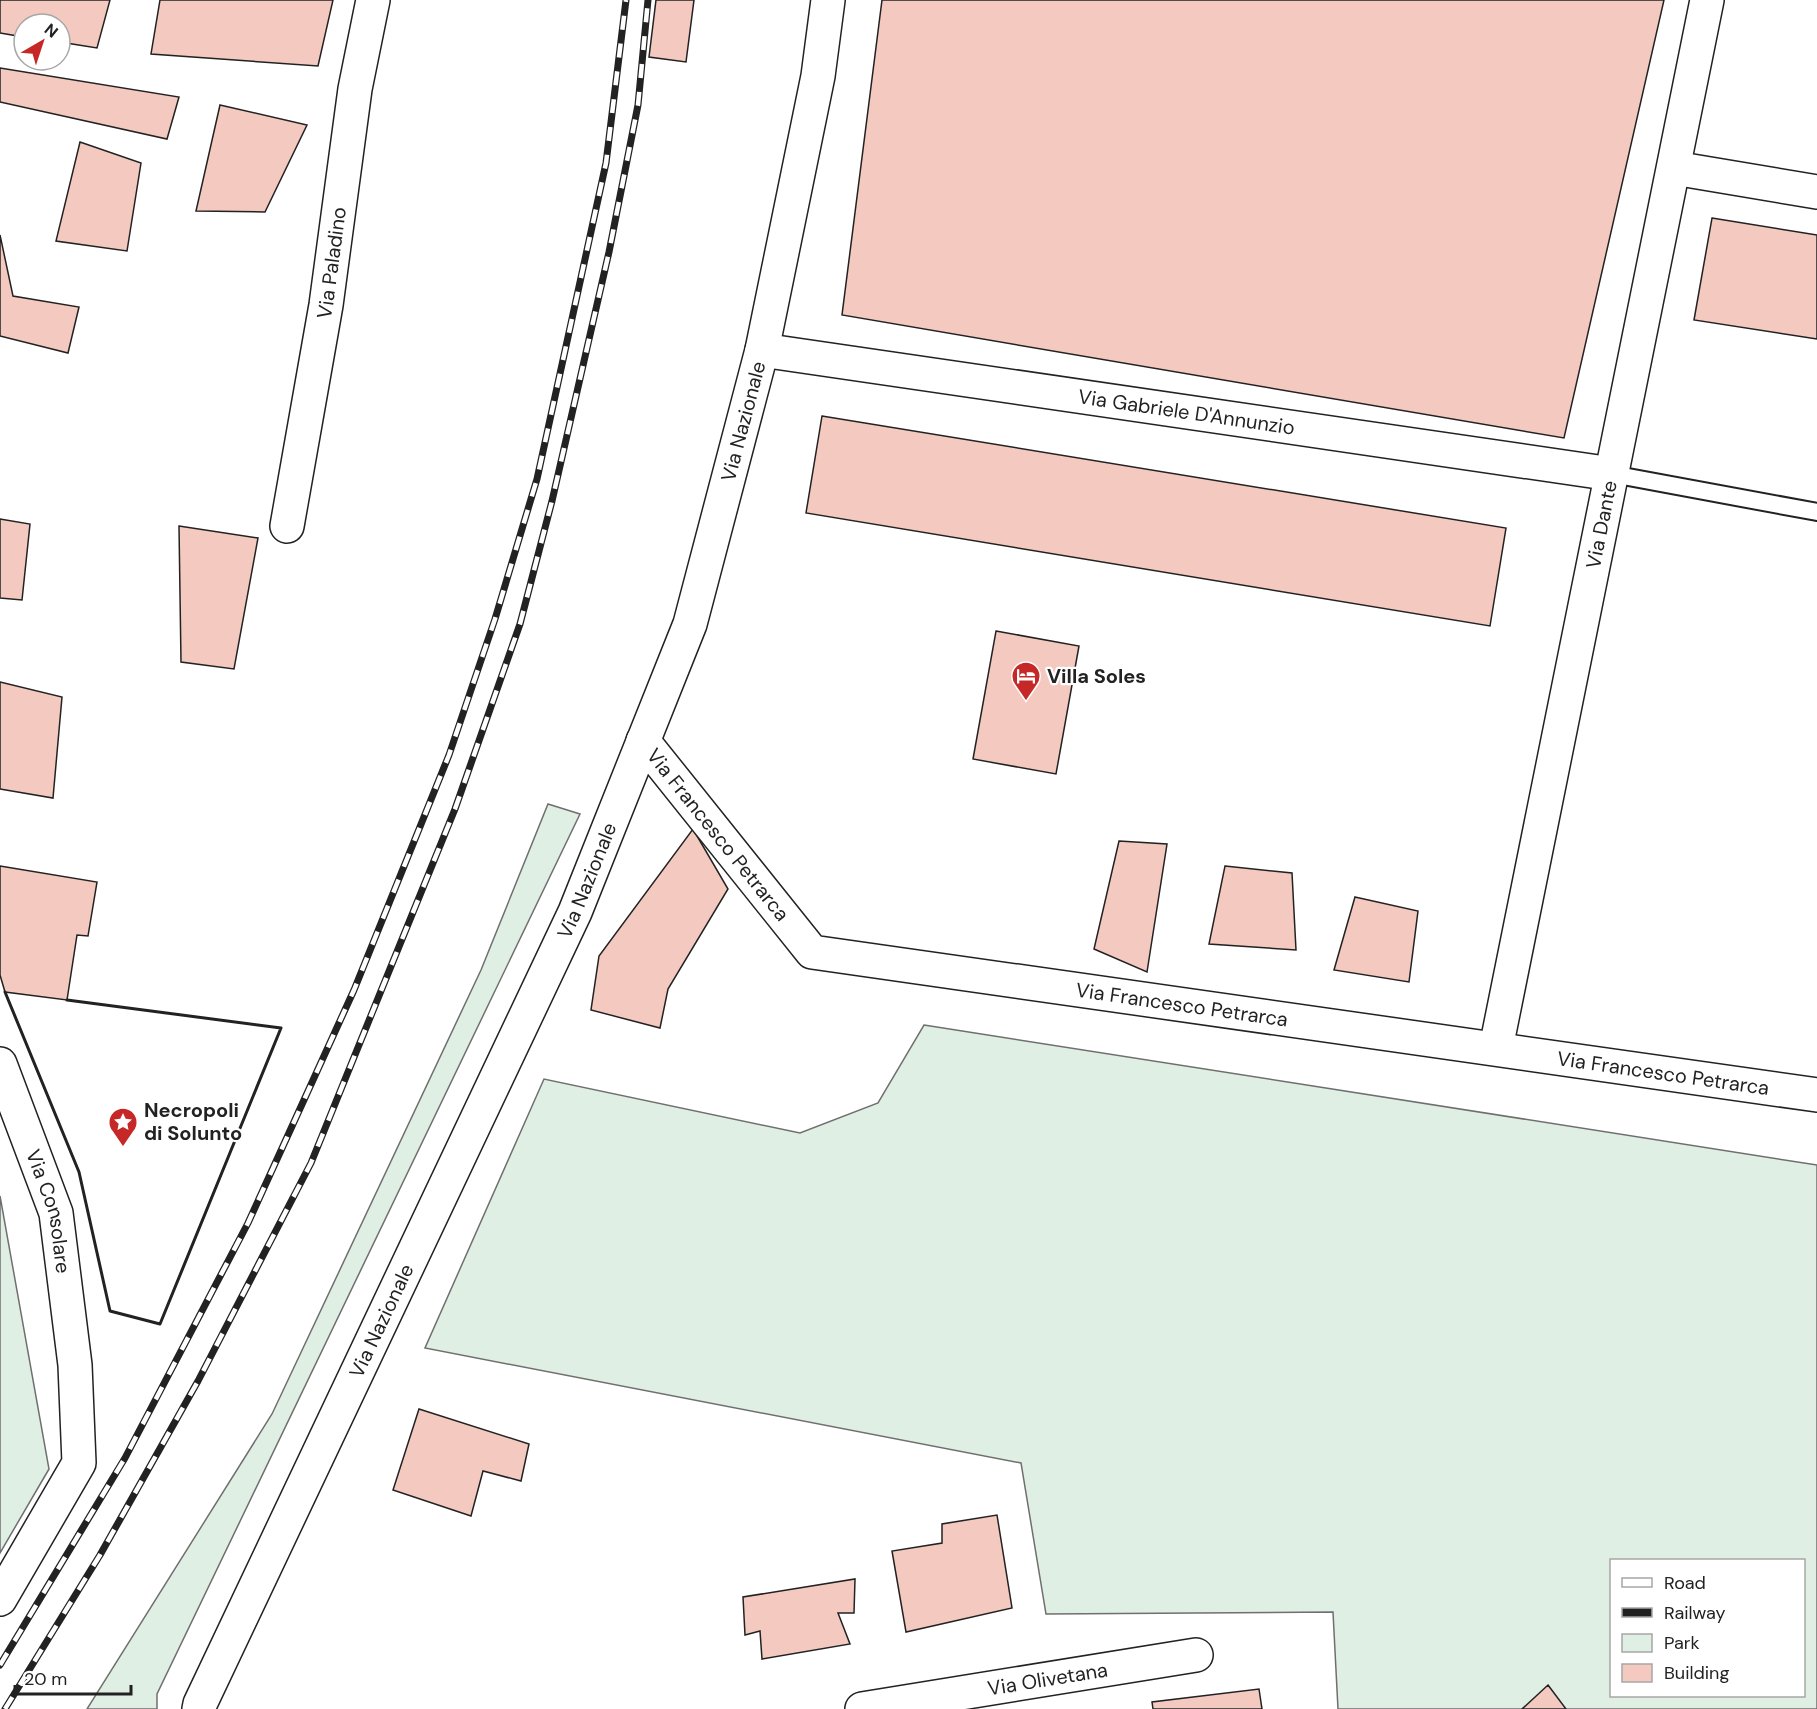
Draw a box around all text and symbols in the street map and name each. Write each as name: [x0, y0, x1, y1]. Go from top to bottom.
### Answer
north arrow: [12, 12, 72, 72]
text: N: [40, 19, 62, 43]
street label: Via Paladino: [311, 205, 352, 321]
street label: Via Nazionale: [715, 358, 771, 484]
street label: Via Gabriele D'Annunzio: [1076, 383, 1297, 441]
street label: Via Dante: [1580, 478, 1623, 571]
hotel icon: Villa Soles: [1010, 660, 1042, 702]
place label: Villa Soles: [1047, 663, 1146, 689]
street label: Via Francesco Petrarca: [641, 743, 795, 926]
street label: Via Nazionale: [551, 819, 622, 943]
street label: Via Francesco Petrarca: [1074, 977, 1290, 1033]
street label: Via Francesco Petrarca: [1555, 1045, 1771, 1101]
place label: Necropoli di Solunto: [144, 1097, 242, 1146]
place icon: Necropoli di Solunto: [107, 1106, 139, 1148]
street label: Via Consolare: [20, 1146, 76, 1275]
street label: Via Nazionale: [343, 1260, 420, 1382]
legend: [1610, 1559, 1805, 1697]
text: Road: [1664, 1571, 1706, 1595]
text: Railway: [1664, 1601, 1726, 1625]
text: Park: [1664, 1631, 1700, 1655]
street label: Via Olivetana: [986, 1656, 1110, 1702]
scale bar: [15, 1658, 130, 1696]
text: Building: [1664, 1661, 1729, 1685]
text: 20 m: [24, 1667, 67, 1691]

